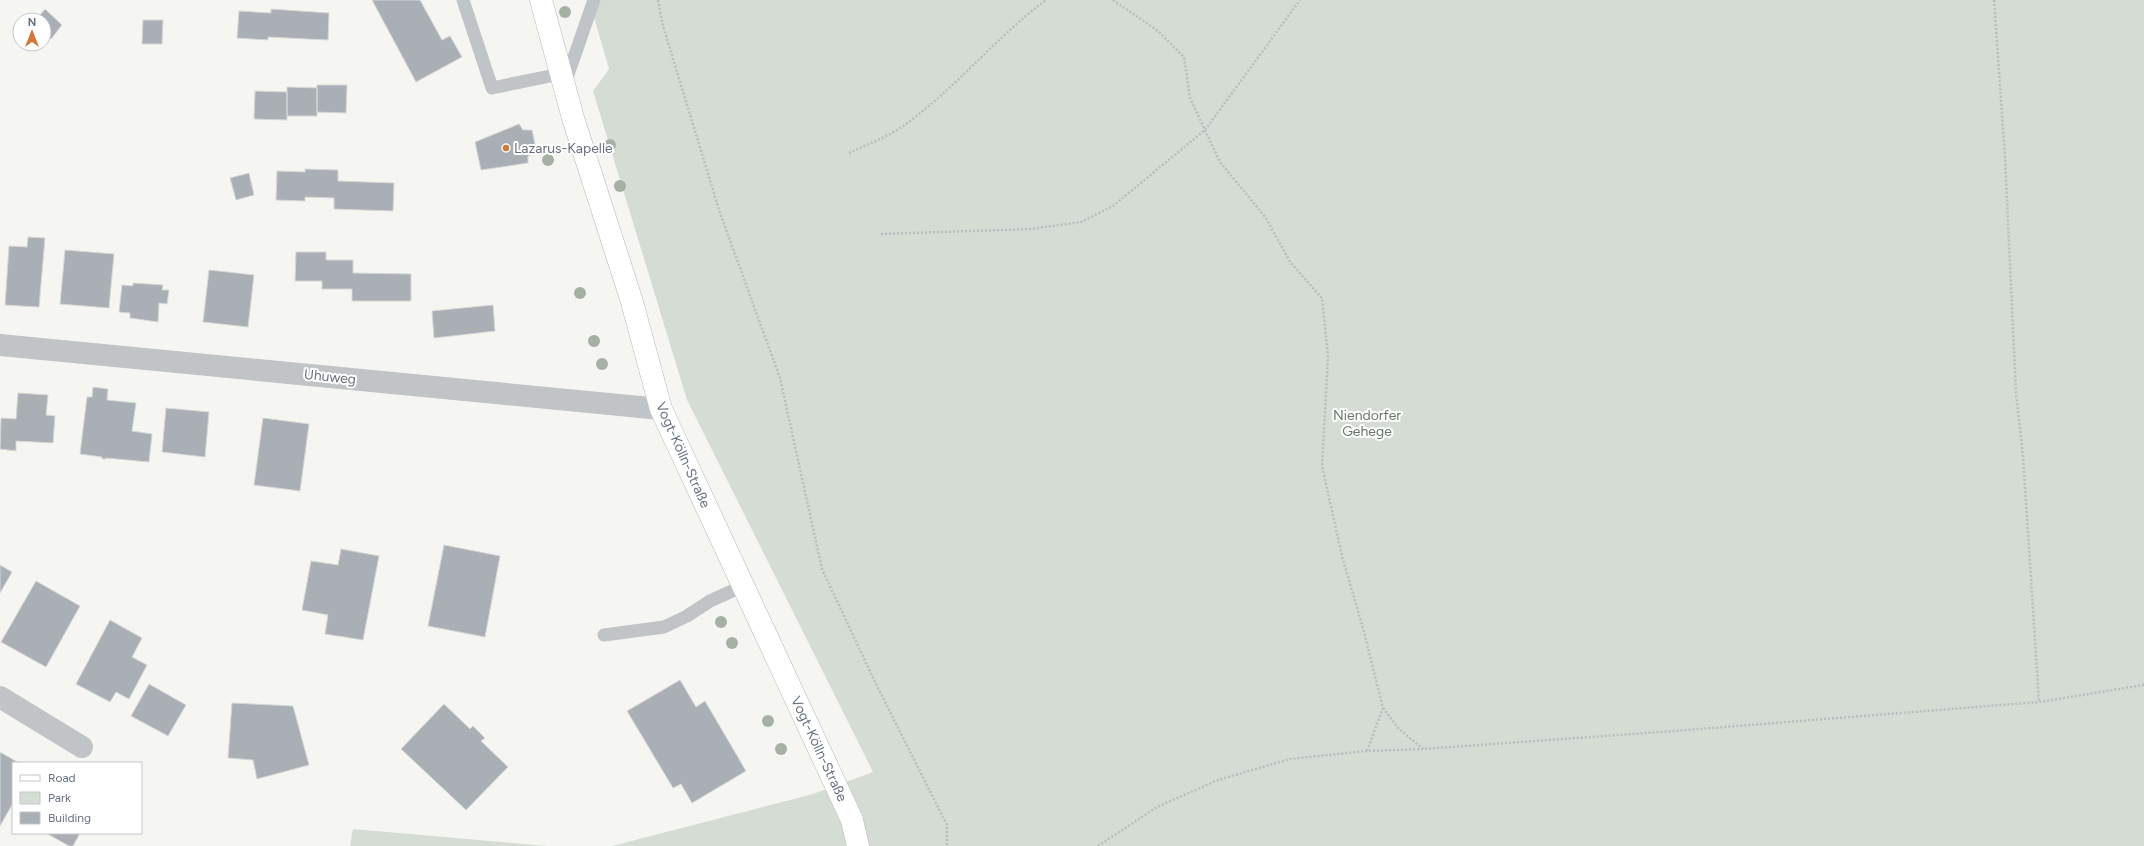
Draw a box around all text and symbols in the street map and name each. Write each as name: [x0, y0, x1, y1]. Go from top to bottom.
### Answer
north arrow: [12, 12, 52, 52]
text: N: [28, 16, 36, 29]
place label: Lazarus-Kapelle: [514, 140, 613, 157]
marker: Lazarus-Kapelle: [501, 143, 511, 153]
street label: Uhuweg: [303, 366, 357, 388]
street label: Vogt-Kölln-Straße: [652, 399, 714, 511]
park label: Niendorfer Gehege: [1333, 407, 1401, 440]
street label: Vogt-Kölln-Straße: [787, 694, 851, 805]
legend: [12, 762, 142, 834]
text: Road: [48, 771, 76, 785]
text: Park: [48, 791, 71, 805]
text: Building: [48, 811, 91, 825]

